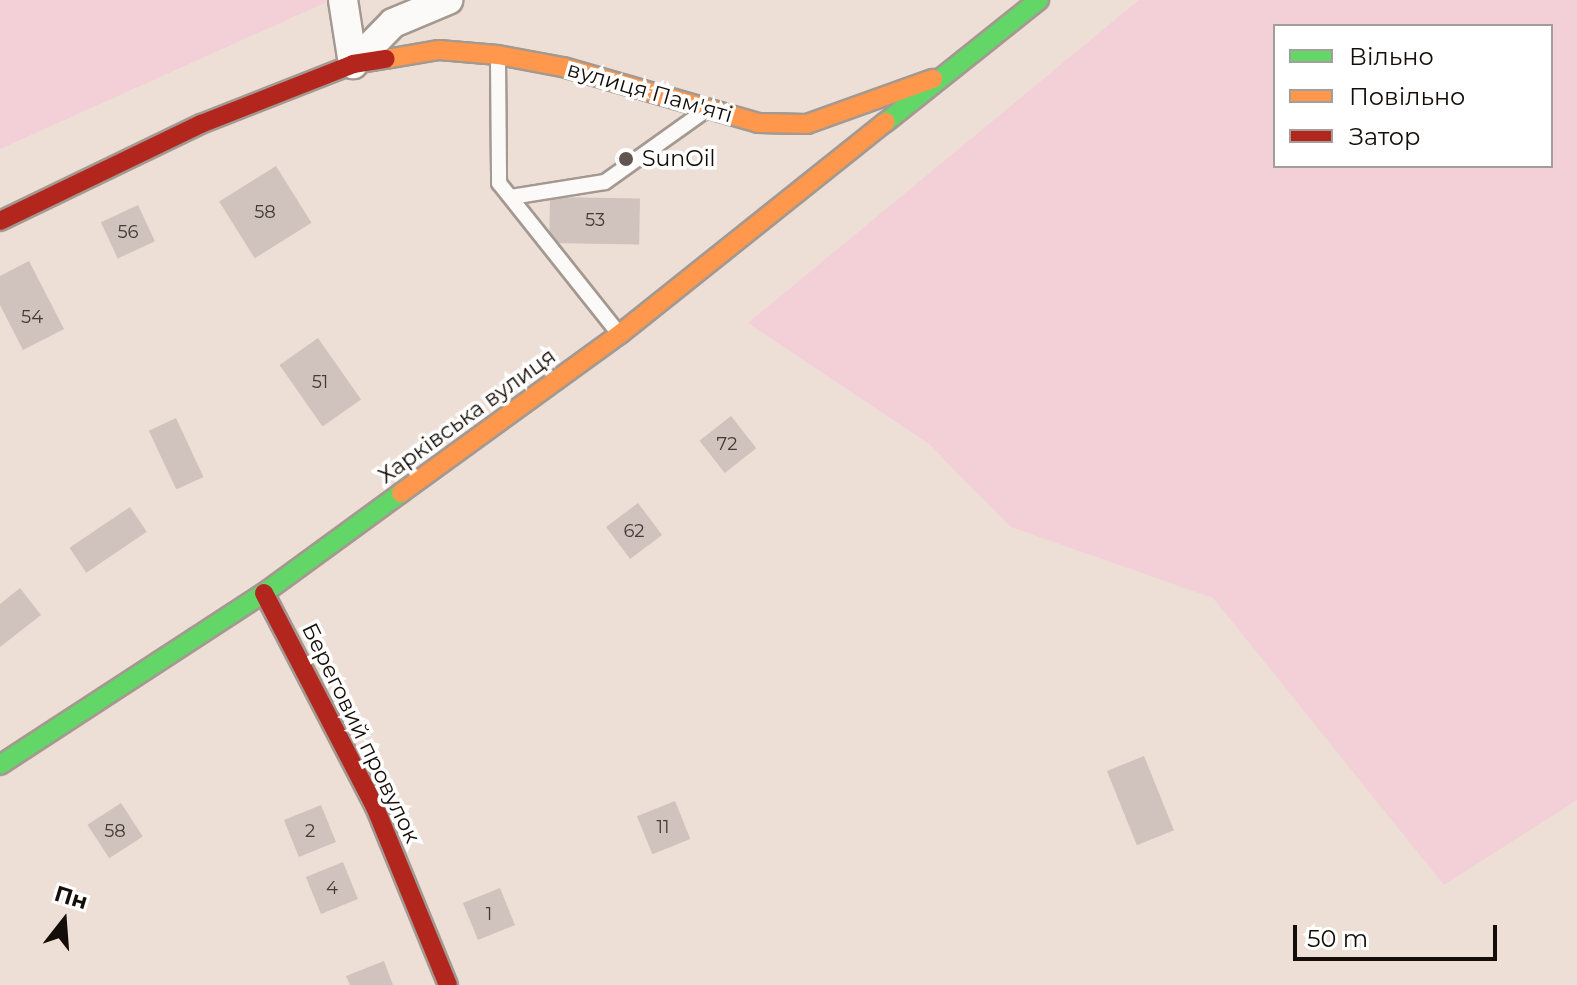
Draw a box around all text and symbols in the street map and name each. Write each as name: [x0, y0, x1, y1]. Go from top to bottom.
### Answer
legend: [1273, 24, 1553, 168]
text: Вільно: [1349, 42, 1434, 71]
street label: вулиця Пам'яті: [564, 56, 736, 128]
text: Повільно: [1349, 82, 1465, 111]
text: Затор: [1349, 122, 1420, 151]
place label: SunOil: [642, 146, 715, 172]
marker: SunOil: [617, 150, 635, 168]
house number: 58: [254, 201, 276, 223]
house number: 53: [585, 209, 605, 231]
house number: 56: [117, 221, 139, 243]
house number: 54: [21, 306, 43, 328]
street label: Харківська вулиця: [373, 343, 561, 489]
house number: 51: [312, 371, 328, 393]
house number: 72: [717, 433, 737, 455]
house number: 62: [623, 520, 645, 542]
street label: Береговий провулок: [296, 619, 426, 847]
house number: 11: [657, 816, 669, 838]
house number: 58: [104, 820, 126, 842]
house number: 2: [305, 820, 315, 842]
house number: 4: [326, 877, 338, 899]
text: Пн: [51, 880, 91, 915]
north arrow: [24, 881, 104, 961]
house number: 1: [486, 903, 492, 925]
scale bar: [1297, 909, 1501, 959]
text: 50 m: [1307, 924, 1368, 953]

